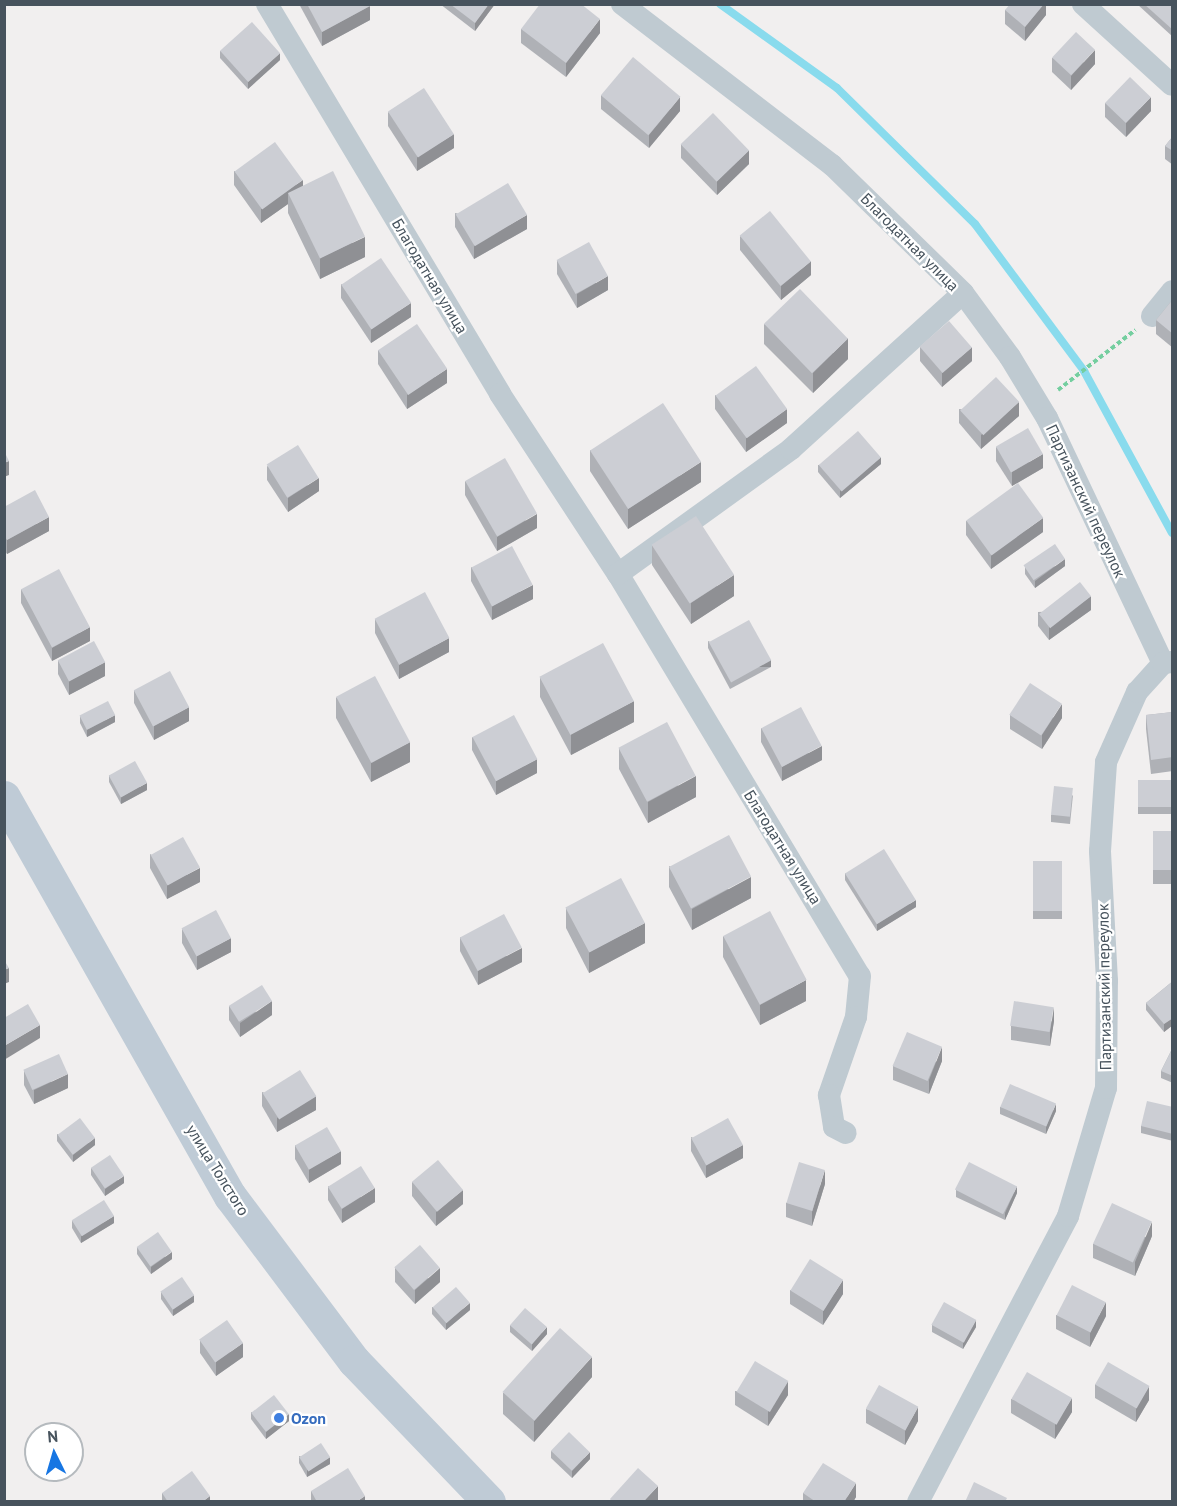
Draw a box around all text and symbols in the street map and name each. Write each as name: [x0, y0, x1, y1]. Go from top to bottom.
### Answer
street label: Благодатная улица: [857, 189, 963, 295]
street label: Благодатная улица: [388, 215, 472, 337]
street label: Партизанский переулок: [1042, 421, 1130, 581]
street label: Благодатная улица: [740, 786, 826, 908]
street label: Партизанский переулок: [1093, 903, 1115, 1071]
street label: улица Толстого: [182, 1121, 254, 1219]
place label: Ozon: [291, 1408, 326, 1428]
marker: Ozon: [272, 1411, 286, 1425]
north arrow: [24, 1422, 84, 1482]
text: N: [46, 1426, 59, 1446]

